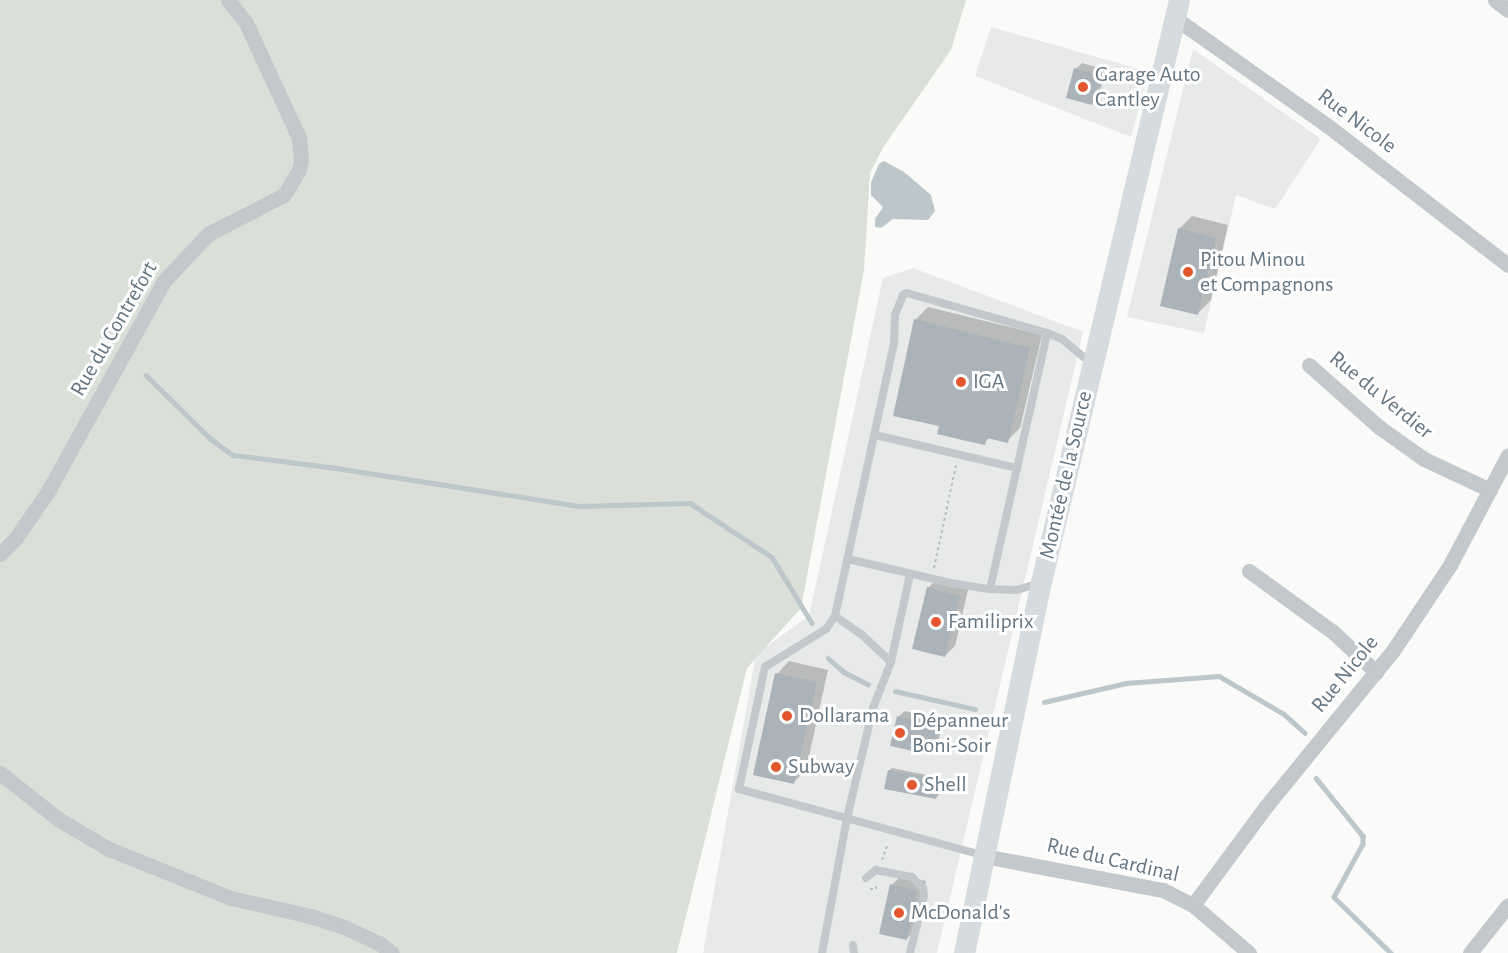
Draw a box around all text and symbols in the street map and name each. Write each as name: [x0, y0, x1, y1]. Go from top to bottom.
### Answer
place label: Garage Auto Cantley: [1095, 61, 1200, 112]
marker: Garage Auto Cantley: [1076, 80, 1090, 94]
street label: Rue Nicole: [1312, 83, 1402, 159]
place label: Pitou Minou et Compagnons: [1200, 246, 1333, 298]
street label: Rue du Contrefort: [65, 257, 163, 401]
marker: Pitou Minou et Compagnons: [1181, 265, 1195, 279]
street label: Rue du Verdier: [1324, 345, 1438, 445]
place label: IGA: [973, 369, 1004, 395]
marker: IGA: [954, 375, 968, 389]
street label: Montée de la Source: [1034, 389, 1098, 561]
place label: Familiprix: [948, 609, 1034, 635]
marker: Familiprix: [929, 615, 943, 629]
street label: Rue Nicole: [1306, 630, 1384, 718]
place label: Dollarama: [799, 703, 889, 729]
place label: Dépanneur Boni-Soir: [912, 707, 1008, 758]
marker: Dollarama: [780, 709, 794, 723]
marker: Dépanneur Boni-Soir: [893, 726, 907, 740]
place label: Subway: [788, 754, 854, 780]
marker: Subway: [769, 760, 783, 774]
place label: Shell: [924, 772, 967, 798]
marker: Shell: [905, 778, 919, 792]
street label: Rue du Cardinal: [1044, 832, 1182, 888]
place label: McDonald's: [911, 900, 1011, 926]
marker: McDonald's: [892, 906, 906, 920]

